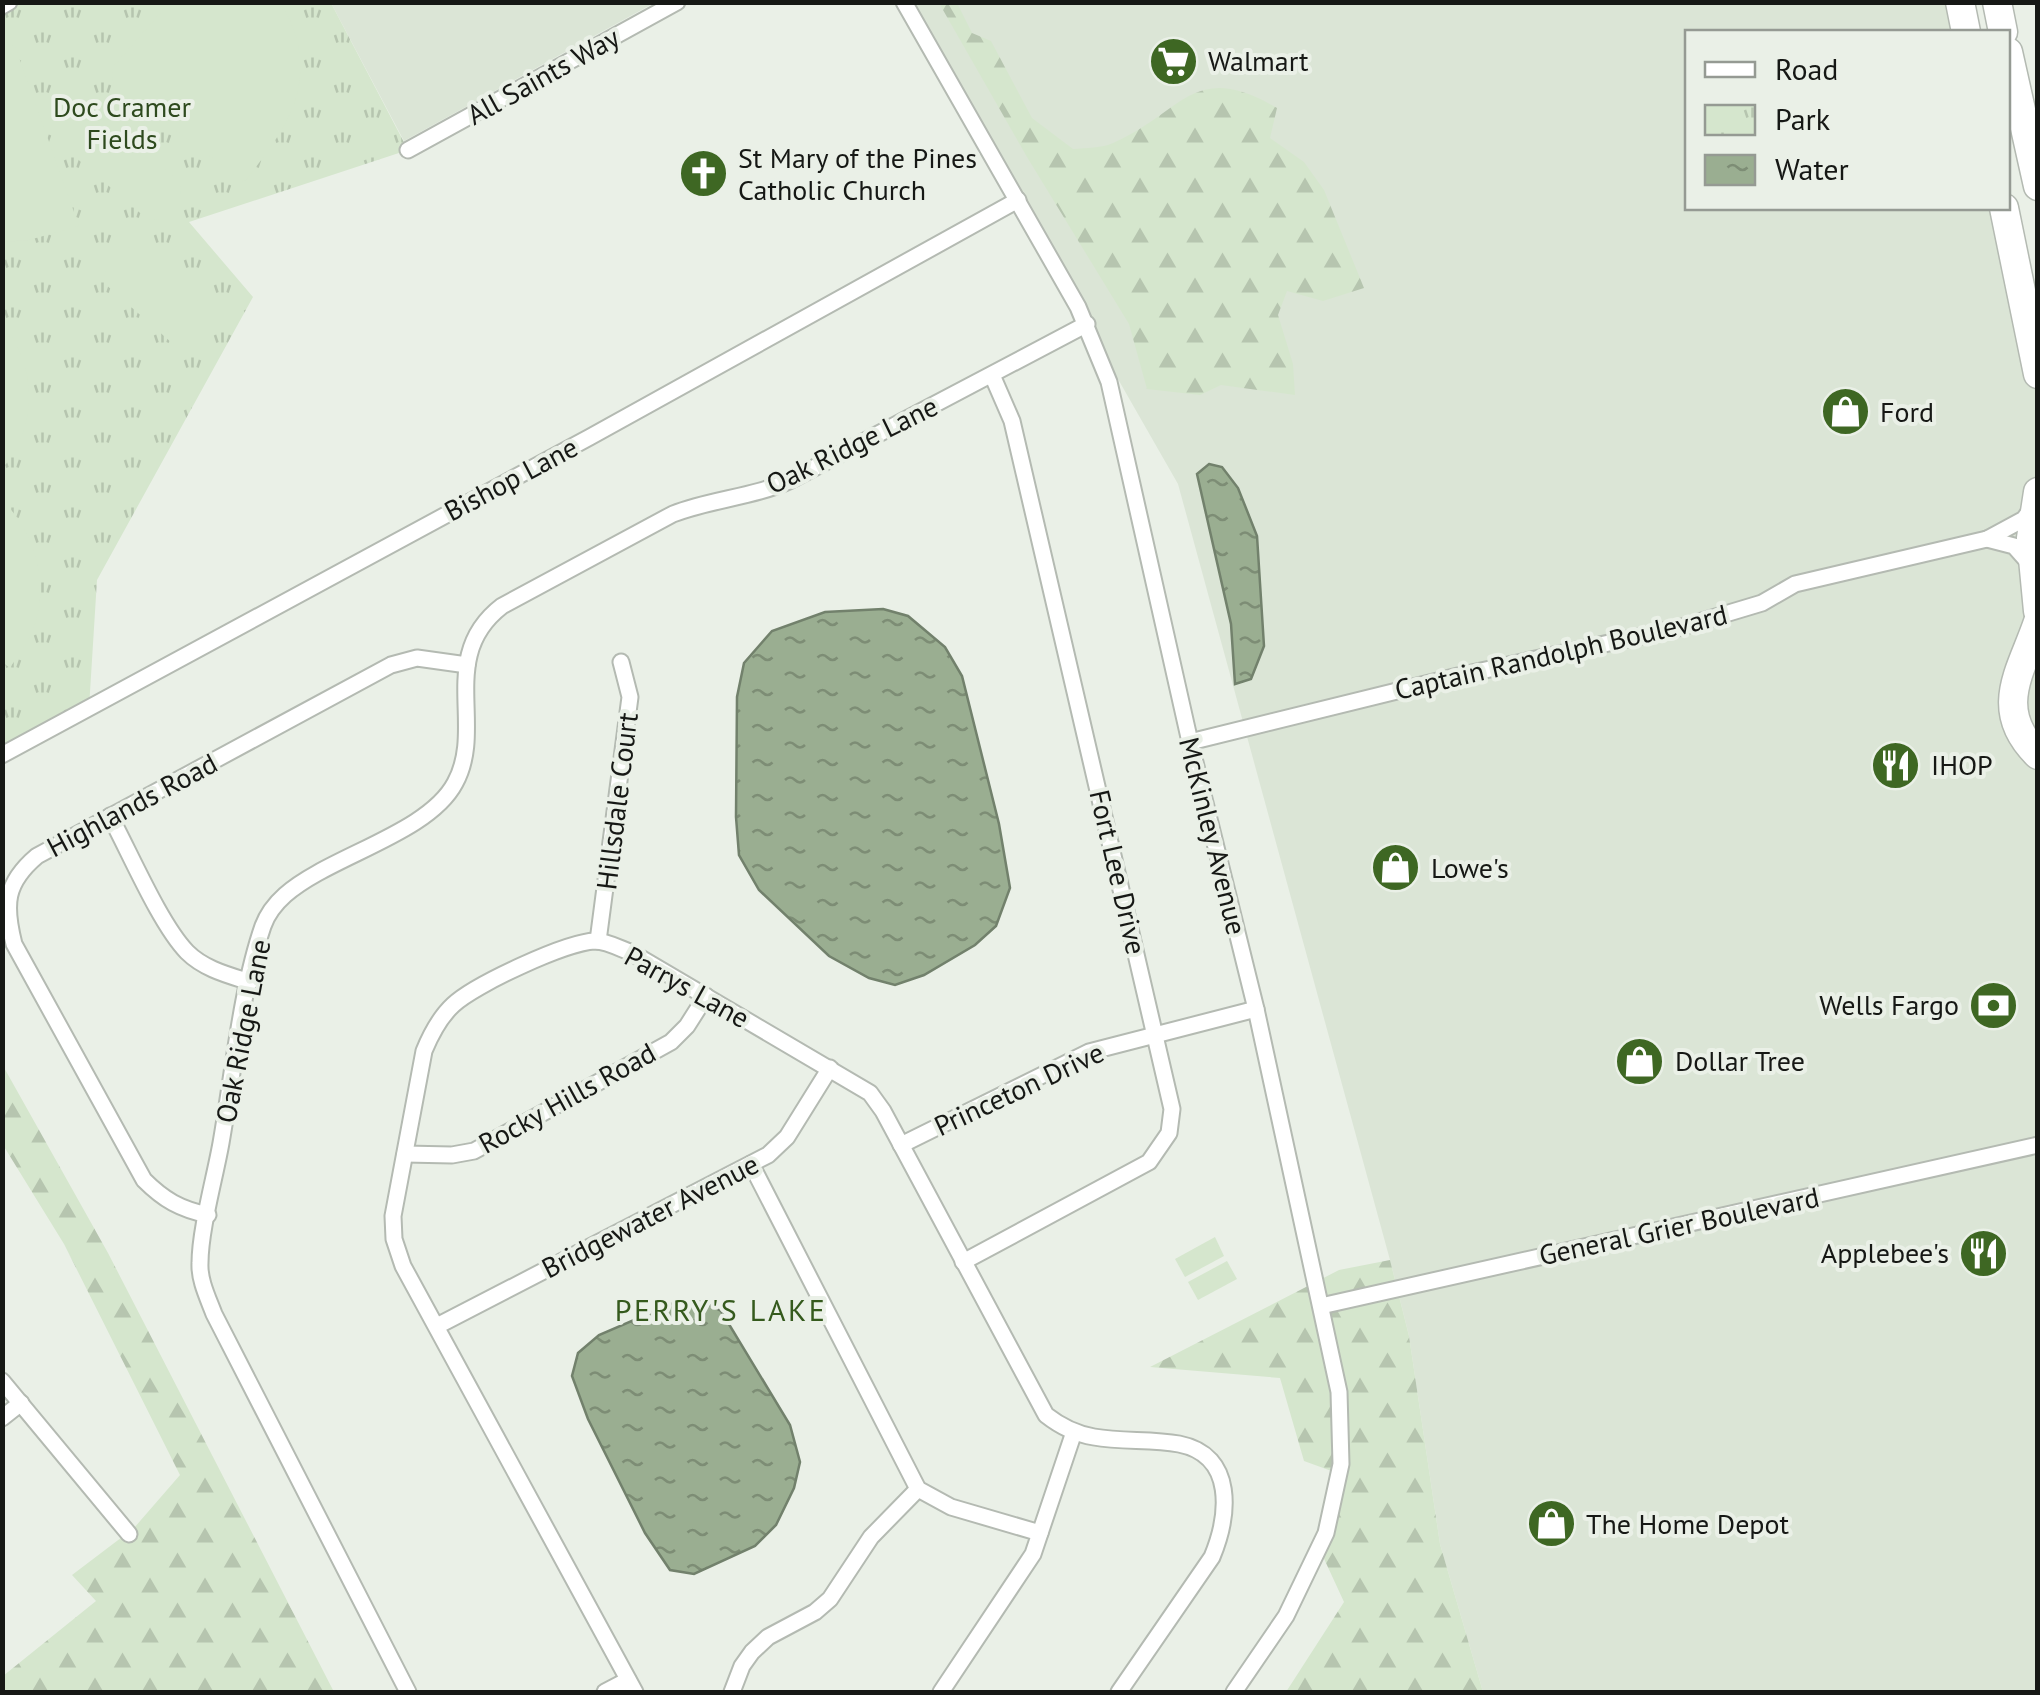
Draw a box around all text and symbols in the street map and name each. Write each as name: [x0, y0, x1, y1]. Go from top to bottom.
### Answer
street label: All Saints Way: [460, 18, 626, 133]
legend: [1685, 30, 2010, 210]
supermarket icon: Walmart: [1147, 35, 1199, 87]
place label: Walmart: [1208, 42, 1309, 79]
text: Road: [1775, 49, 1839, 88]
park label: Doc Cramer Fields: [53, 88, 192, 157]
text: Park: [1775, 99, 1831, 138]
place label: St Mary of the Pines Catholic Church: [738, 139, 977, 208]
church icon: St Mary of the Pines Catholic Church: [677, 148, 729, 200]
text: Water: [1775, 149, 1849, 188]
shop icon: Ford: [1819, 386, 1871, 438]
street label: Oak Ridge Lane: [760, 387, 944, 502]
place label: Ford: [1880, 393, 1934, 430]
street label: Bishop Lane: [438, 428, 584, 529]
street label: Captain Randolph Boulevard: [1391, 595, 1731, 708]
street label: Hillsdale Court: [587, 710, 646, 892]
street label: McKinley Avenue: [1171, 733, 1256, 939]
restaurant icon: IHOP: [1870, 739, 1922, 791]
street label: Highlands Road: [40, 744, 223, 865]
place label: IHOP: [1931, 746, 1993, 783]
street label: Fort Lee Drive: [1082, 786, 1155, 958]
shop icon: Lowe's: [1370, 842, 1422, 894]
place label: Lowe's: [1431, 849, 1509, 886]
street label: Oak Ridge Lane: [207, 936, 278, 1126]
street label: Parrys Lane: [618, 937, 756, 1036]
bank icon: Wells Fargo: [1968, 979, 2020, 1031]
place label: Wells Fargo: [1819, 986, 1959, 1023]
street label: Princeton Drive: [928, 1033, 1110, 1144]
street label: Rocky Hills Road: [472, 1034, 662, 1161]
shop icon: Dollar Tree: [1614, 1035, 1666, 1087]
place label: Dollar Tree: [1675, 1042, 1805, 1079]
street label: Bridgewater Avenue: [535, 1145, 765, 1286]
street label: General Grier Boulevard: [1535, 1178, 1822, 1273]
restaurant icon: Applebee's: [1958, 1227, 2010, 1279]
place label: Applebee's: [1821, 1234, 1949, 1271]
district label: PERRY'S LAKE: [615, 1290, 827, 1329]
shop icon: The Home Depot: [1525, 1498, 1577, 1550]
place label: The Home Depot: [1586, 1505, 1790, 1542]

